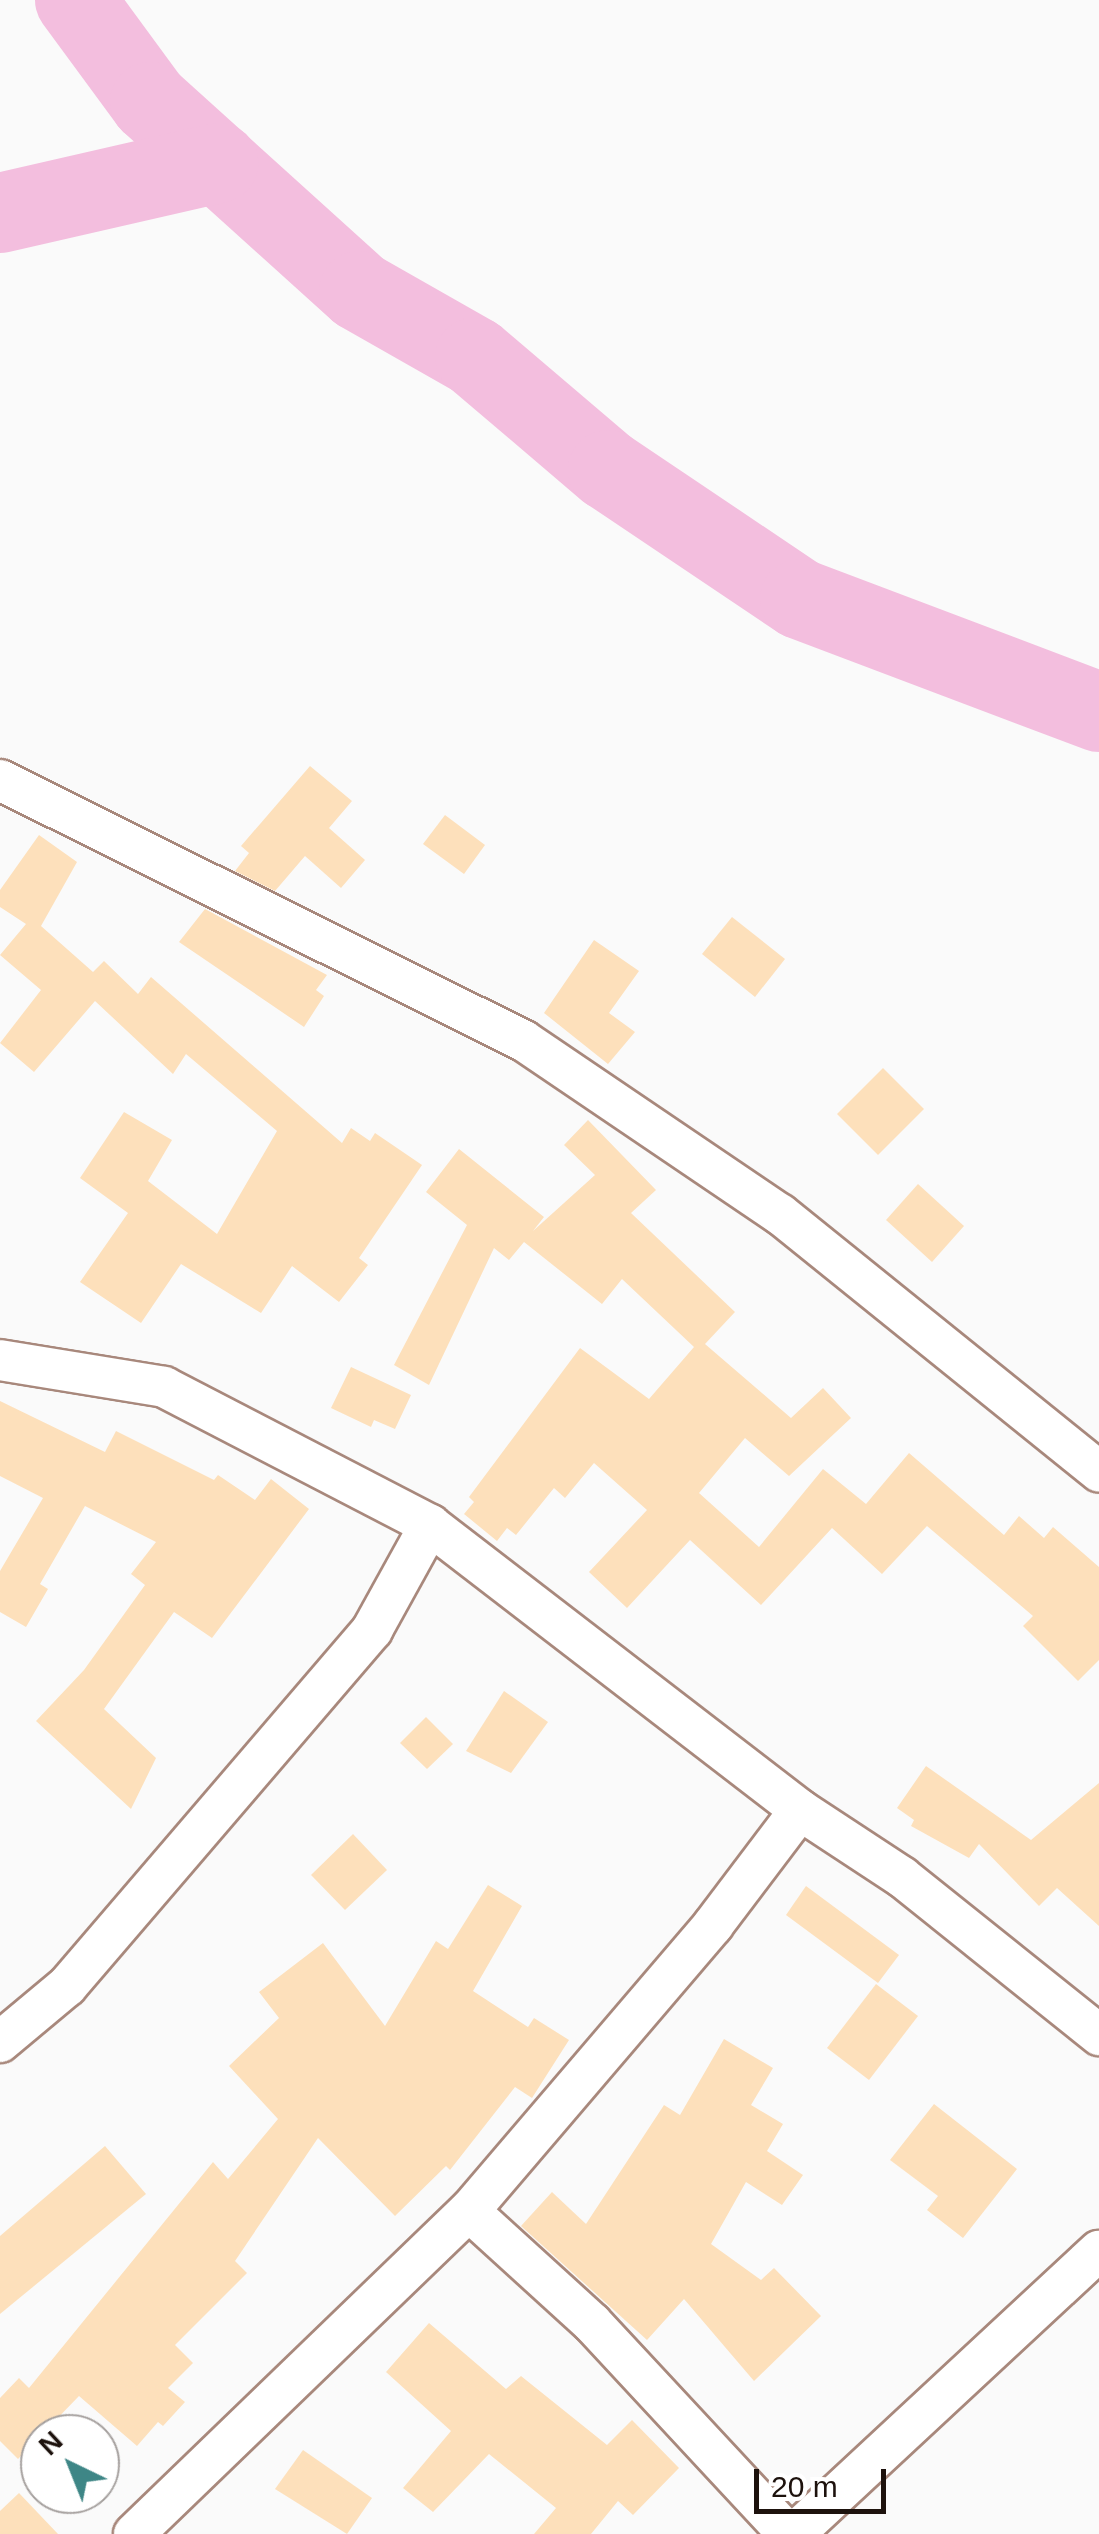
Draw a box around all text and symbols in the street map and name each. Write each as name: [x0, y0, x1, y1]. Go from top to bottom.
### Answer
north arrow: [20, 2414, 120, 2514]
text: N: [33, 2425, 69, 2461]
scale bar: [759, 2449, 892, 2511]
text: 20 m: [771, 2470, 838, 2503]

